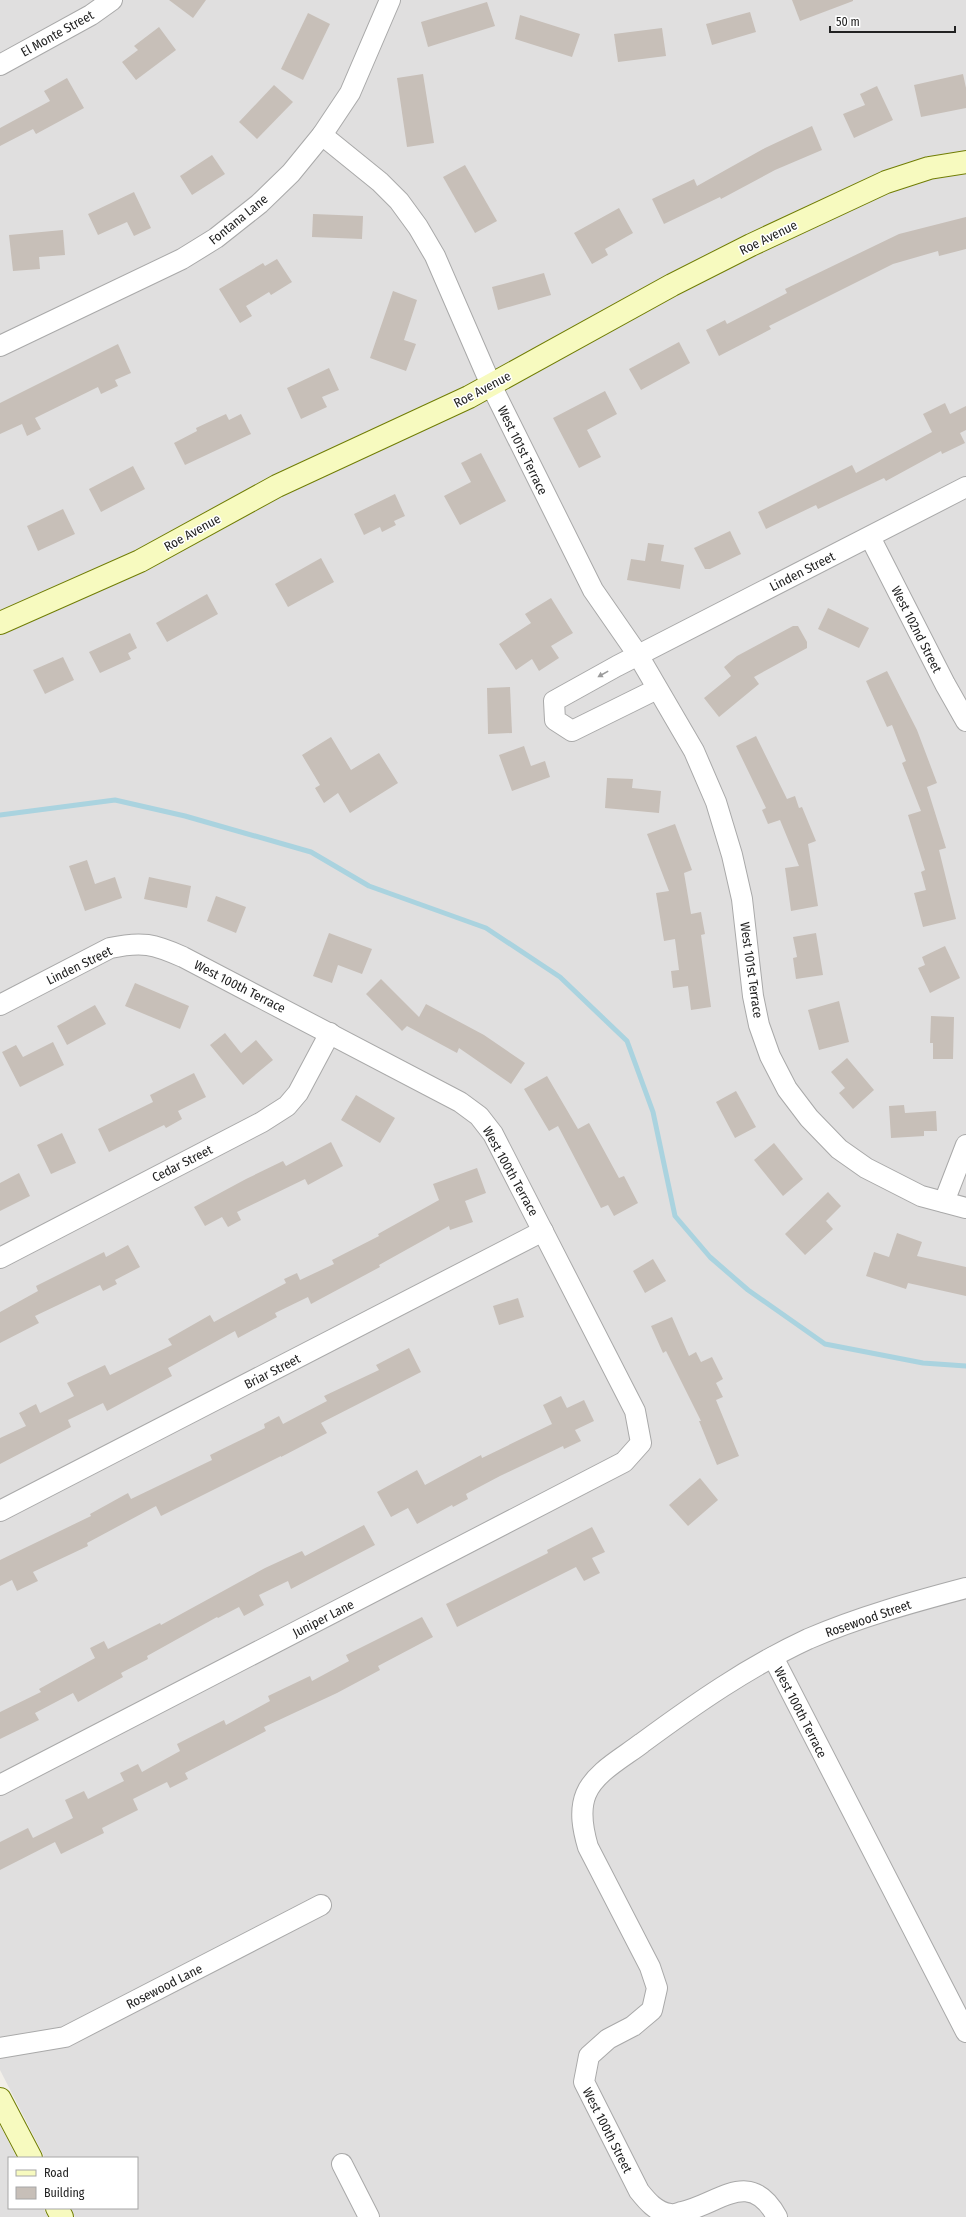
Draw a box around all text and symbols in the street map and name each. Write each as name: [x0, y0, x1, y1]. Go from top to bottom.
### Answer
street label: El Monte Street: [18, 7, 97, 60]
scale bar: [830, 8, 955, 34]
text: 50 m: [836, 15, 860, 29]
street label: Fontana Lane: [206, 191, 271, 248]
street label: Roe Avenue: [737, 217, 799, 258]
street label: Roe Avenue: [451, 368, 513, 411]
street label: West 101st Terrace: [495, 403, 551, 497]
street label: Roe Avenue: [161, 511, 223, 554]
street label: Linden Street: [767, 548, 838, 594]
street label: West 102nd Street: [888, 583, 945, 676]
one-way arrow: [597, 670, 609, 677]
street label: West 101st Terrace: [737, 921, 766, 1019]
street label: Linden Street: [44, 943, 115, 988]
street label: West 100th Terrace: [192, 957, 288, 1016]
street label: West 100th Terrace: [480, 1124, 541, 1219]
street label: Cedar Street: [150, 1142, 216, 1185]
street label: Briar Street: [242, 1351, 303, 1392]
street label: Juniper Lane: [290, 1597, 356, 1640]
street label: Rosewood Street: [823, 1597, 914, 1640]
street label: West 100th Terrace: [771, 1664, 830, 1760]
street label: Rosewood Lane: [124, 1961, 205, 2012]
street label: West 100th Street: [580, 2085, 636, 2176]
legend: [8, 2157, 138, 2209]
text: Road: [44, 2166, 69, 2180]
text: Building: [44, 2186, 85, 2200]

